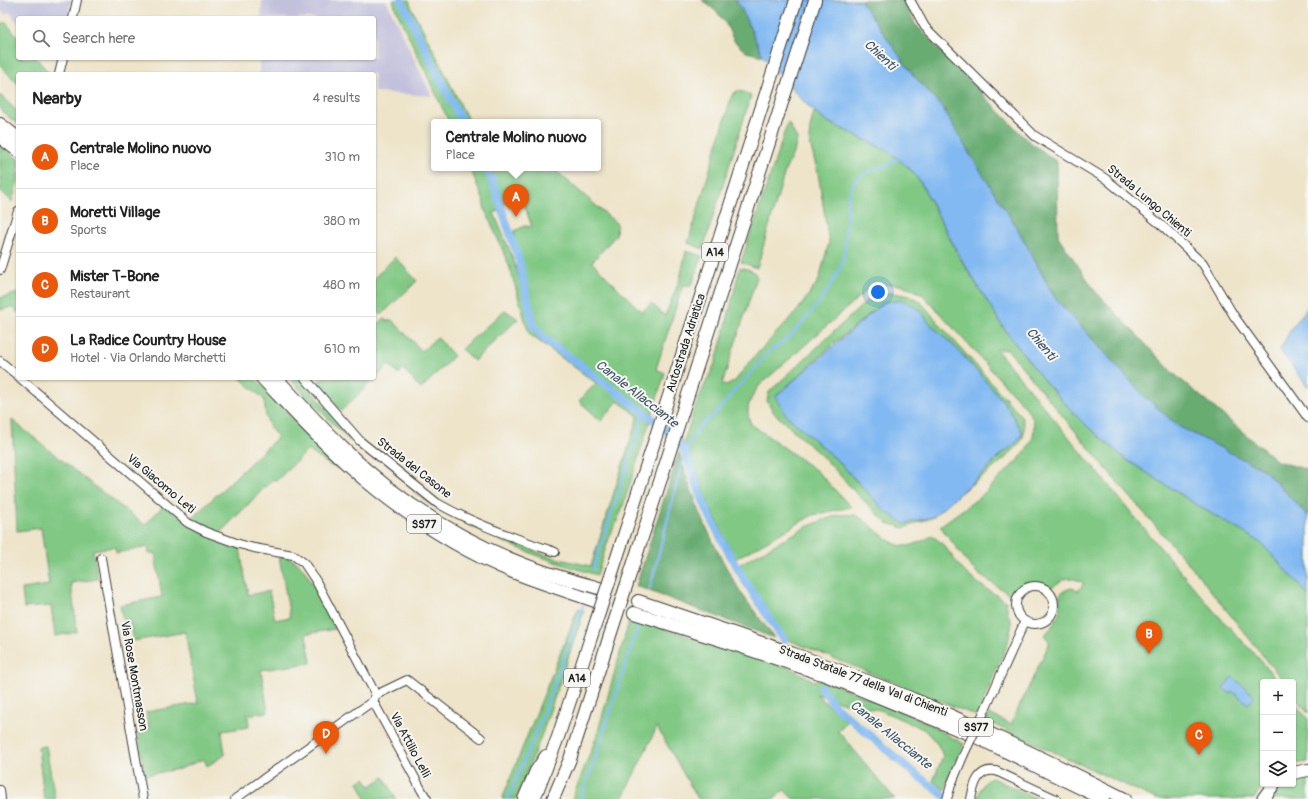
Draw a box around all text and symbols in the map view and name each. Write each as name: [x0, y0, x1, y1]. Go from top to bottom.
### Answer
search box: [16, 16, 376, 60]
icon: search: [30, 27, 52, 49]
text: Search here: [62, 29, 135, 48]
water label: Chienti: [861, 36, 901, 75]
text: Nearby: [32, 88, 81, 109]
text: 4 results: [313, 90, 360, 106]
popup: [431, 119, 601, 171]
text: Centrale Molino nuovo: [445, 128, 587, 147]
text: Centrale Molino nuovo: [70, 139, 211, 158]
text: Place: [445, 147, 475, 163]
text: A: [41, 149, 49, 165]
text: 310 m: [324, 149, 360, 165]
text: Place: [70, 158, 99, 174]
street label: Strada Lungo Chienti: [1104, 161, 1194, 241]
pin: A: [503, 184, 529, 217]
text: Moretti Village: [70, 203, 160, 222]
text: B: [41, 213, 49, 229]
text: 380 m: [323, 213, 360, 229]
text: Sports: [70, 222, 106, 238]
road number: A14: [702, 243, 728, 261]
text: Mister T-Bone: [70, 267, 159, 286]
text: C: [41, 277, 49, 293]
text: 480 m: [323, 277, 360, 293]
your location: [868, 282, 888, 302]
text: Restaurant: [70, 286, 130, 302]
street label: Autostrada Adriatica: [663, 291, 709, 394]
water label: Chienti: [1023, 324, 1061, 366]
text: La Radice Country House: [70, 331, 226, 350]
text: D: [41, 341, 49, 357]
text: 610 m: [324, 341, 360, 357]
text: Hotel · Via Orlando Marchetti: [70, 350, 226, 366]
water label: Canale Allacciante: [593, 357, 683, 432]
street label: Strada del Casone: [374, 434, 454, 502]
street label: Via Giacomo Leti: [124, 451, 198, 517]
road number: SS77: [407, 515, 441, 533]
street label: Via Rose Montmasson: [117, 620, 151, 732]
pin: B: [1136, 621, 1162, 654]
street label: Strada Statale 77 della Val di Chienti: [777, 642, 949, 720]
road number: A14: [564, 669, 590, 687]
map controls: [1260, 679, 1296, 787]
button: +: [1260, 679, 1296, 715]
water label: Canale Allacciante: [847, 697, 936, 774]
street label: Via Attilio Lelli: [387, 710, 433, 780]
button: −: [1260, 715, 1296, 751]
road number: SS77: [959, 718, 993, 736]
pin: D: [313, 721, 339, 754]
pin: C: [1186, 722, 1212, 755]
button: layers: [1260, 751, 1296, 787]

